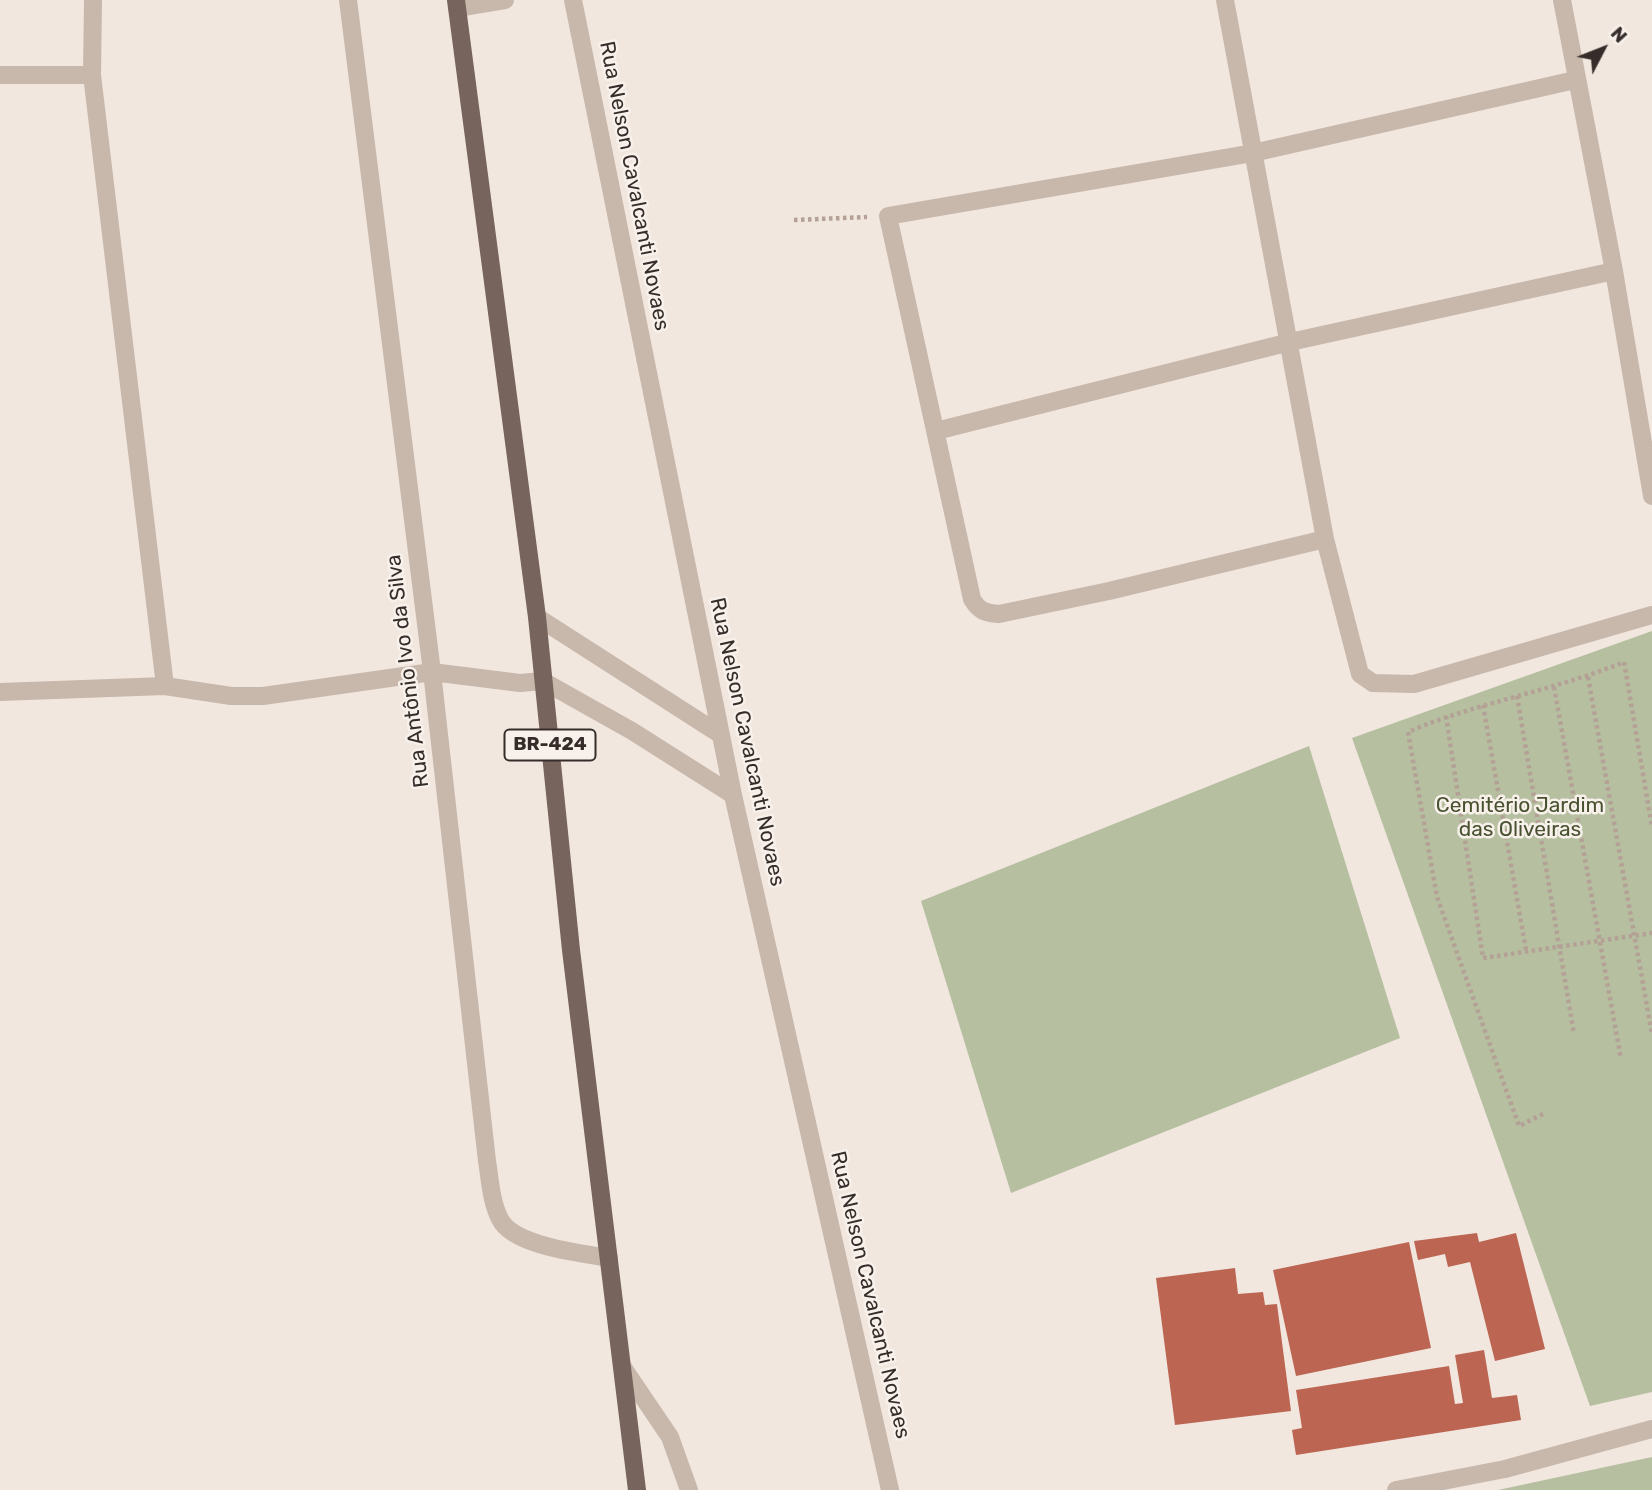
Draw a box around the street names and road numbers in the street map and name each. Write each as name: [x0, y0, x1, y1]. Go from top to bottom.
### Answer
street label: Rua Nelson Cavalcanti Novaes: [594, 39, 674, 333]
street label: Rua Antônio Ivo da Silva: [381, 553, 435, 789]
street label: Rua Nelson Cavalcanti Novaes: [704, 595, 790, 889]
road number: BR-424: [504, 730, 596, 760]
street label: Rua Nelson Cavalcanti Novaes: [825, 1149, 915, 1441]

